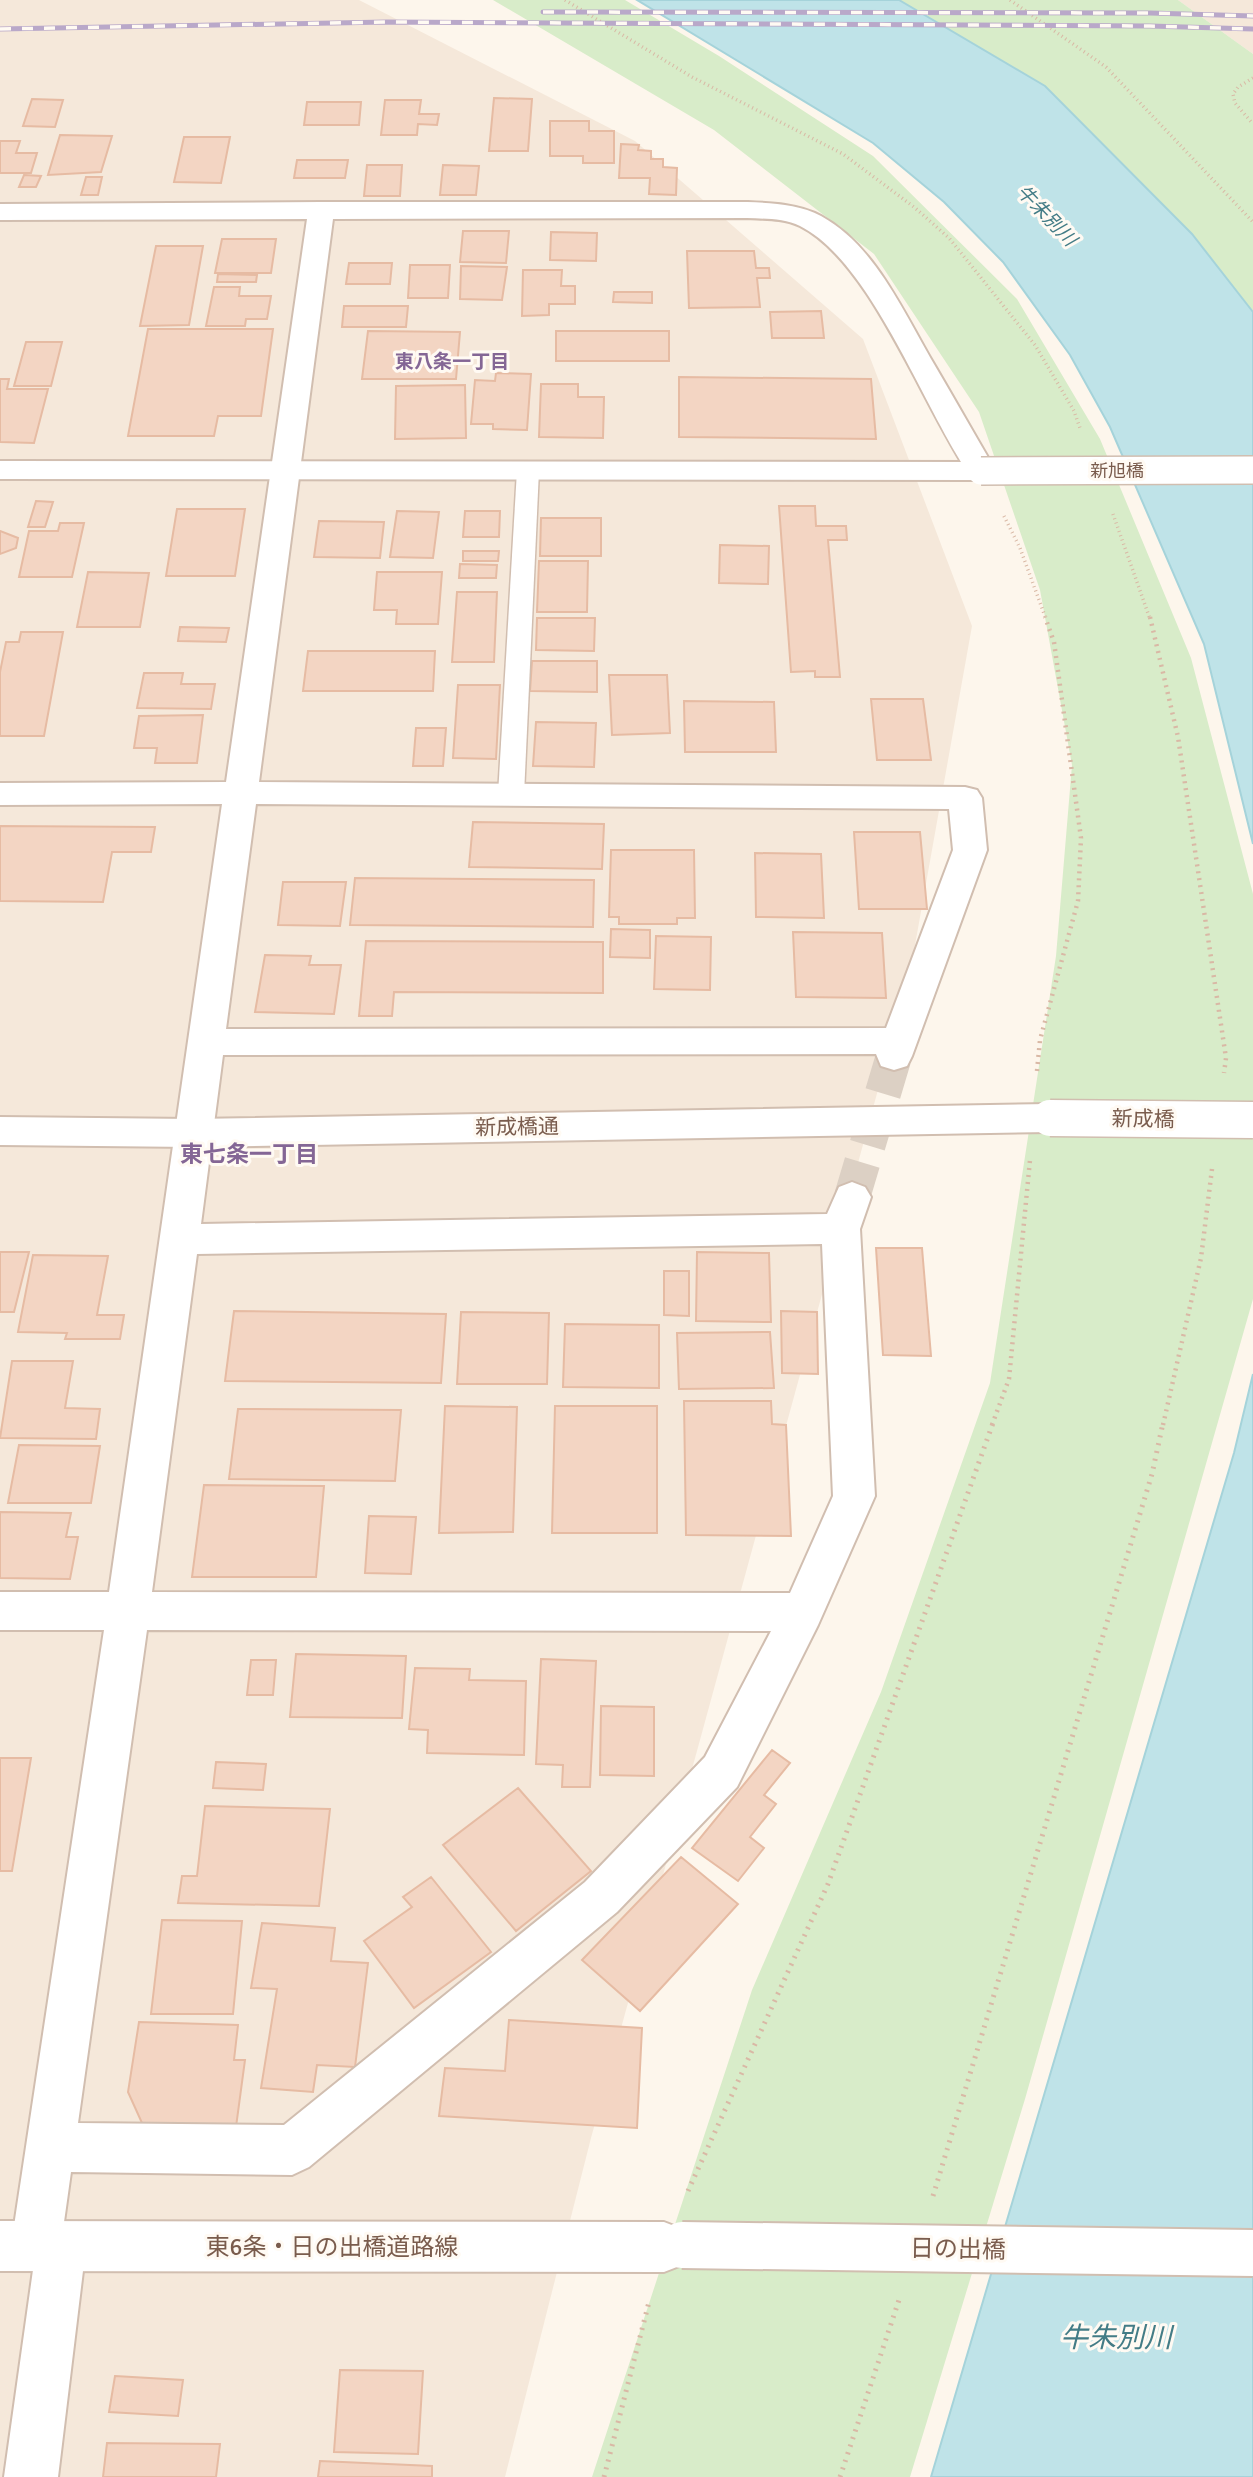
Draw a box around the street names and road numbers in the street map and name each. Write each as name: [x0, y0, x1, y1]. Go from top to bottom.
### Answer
street label: 新旭橋: [1090, 460, 1144, 482]
street label: 新成橋: [1111, 1105, 1175, 1133]
street label: 新成橋通: [475, 1113, 559, 1141]
street label: 東6条・日の出橋道路線: [206, 2232, 458, 2262]
street label: 日の出橋: [910, 2233, 1006, 2265]

